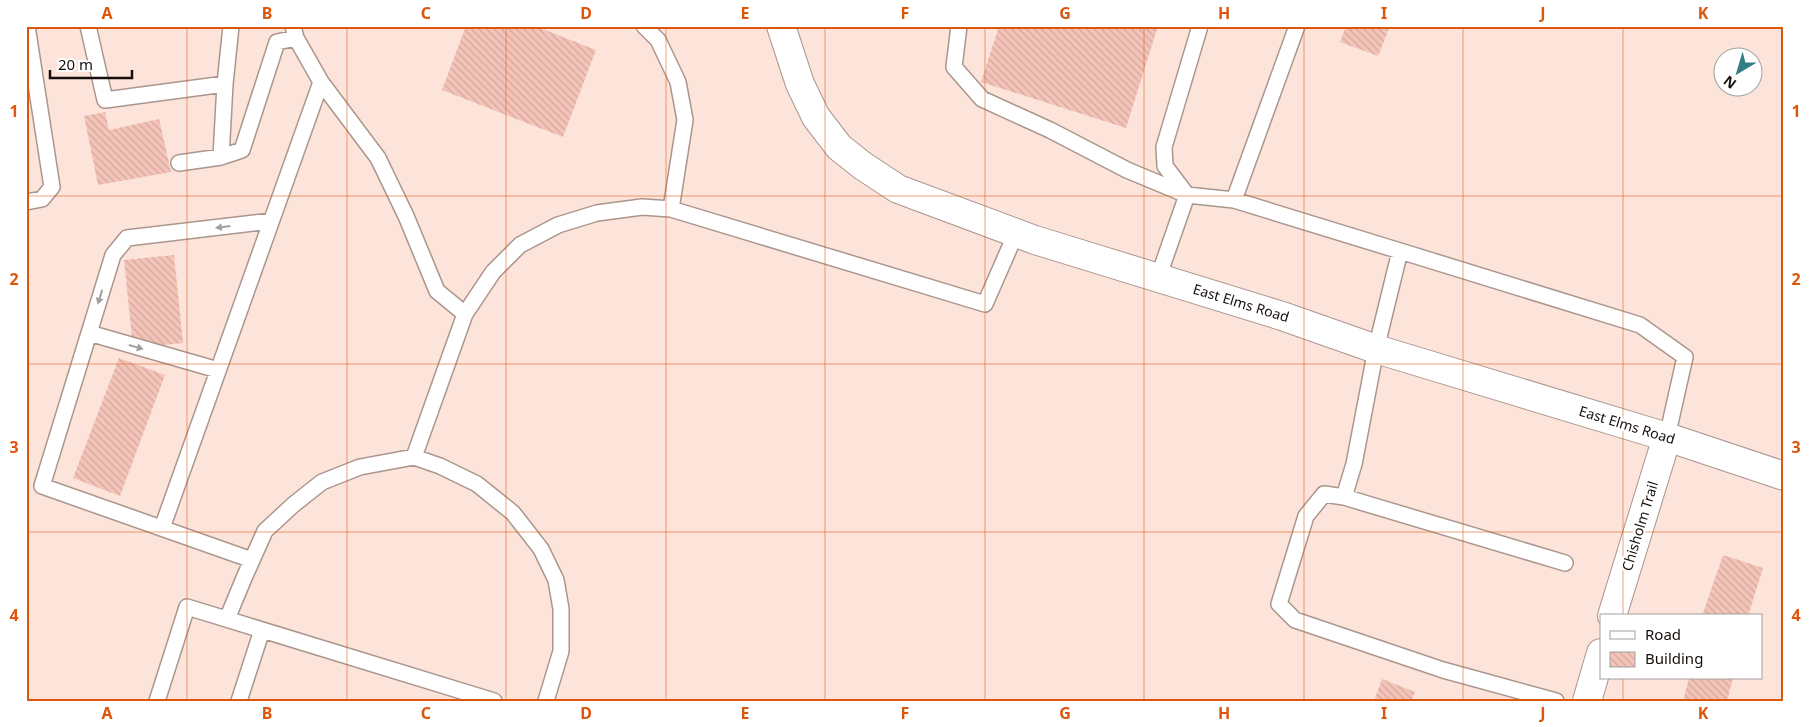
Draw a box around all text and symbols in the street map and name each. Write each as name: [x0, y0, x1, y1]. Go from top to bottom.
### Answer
text: A: [101, 2, 113, 24]
text: B: [262, 2, 272, 24]
text: C: [421, 2, 431, 24]
text: D: [580, 2, 592, 24]
text: E: [741, 2, 750, 24]
text: F: [901, 2, 909, 24]
text: G: [1059, 2, 1071, 24]
text: H: [1218, 2, 1230, 24]
text: I: [1381, 2, 1387, 24]
text: J: [1538, 2, 1546, 24]
text: K: [1698, 2, 1709, 24]
scale bar: [50, 48, 132, 80]
north arrow: [1712, 48, 1762, 98]
text: 20 m: [58, 54, 93, 74]
text: N: [1719, 72, 1740, 94]
text: 1: [9, 100, 19, 122]
text: 1: [1791, 100, 1801, 122]
one-way arrow: [214, 223, 230, 231]
text: 2: [9, 268, 19, 290]
text: 2: [1791, 268, 1801, 290]
street label: East Elms Road: [1191, 279, 1292, 326]
one-way arrow: [96, 290, 104, 305]
one-way arrow: [128, 343, 143, 351]
street label: East Elms Road: [1577, 401, 1678, 448]
text: 3: [9, 436, 19, 458]
text: 3: [1791, 436, 1801, 458]
street label: Chisholm Trail: [1617, 479, 1662, 573]
text: 4: [9, 604, 19, 626]
text: 4: [1791, 604, 1801, 626]
legend: [1600, 614, 1762, 680]
text: Road: [1645, 624, 1681, 644]
text: Building: [1645, 648, 1703, 668]
text: A: [101, 702, 113, 724]
text: B: [262, 702, 272, 724]
text: C: [421, 702, 431, 724]
text: D: [580, 702, 592, 724]
text: E: [741, 702, 750, 724]
text: F: [901, 702, 909, 724]
text: G: [1059, 702, 1071, 724]
text: H: [1218, 702, 1230, 724]
text: I: [1381, 702, 1387, 724]
text: J: [1538, 702, 1546, 724]
text: K: [1698, 702, 1709, 724]

